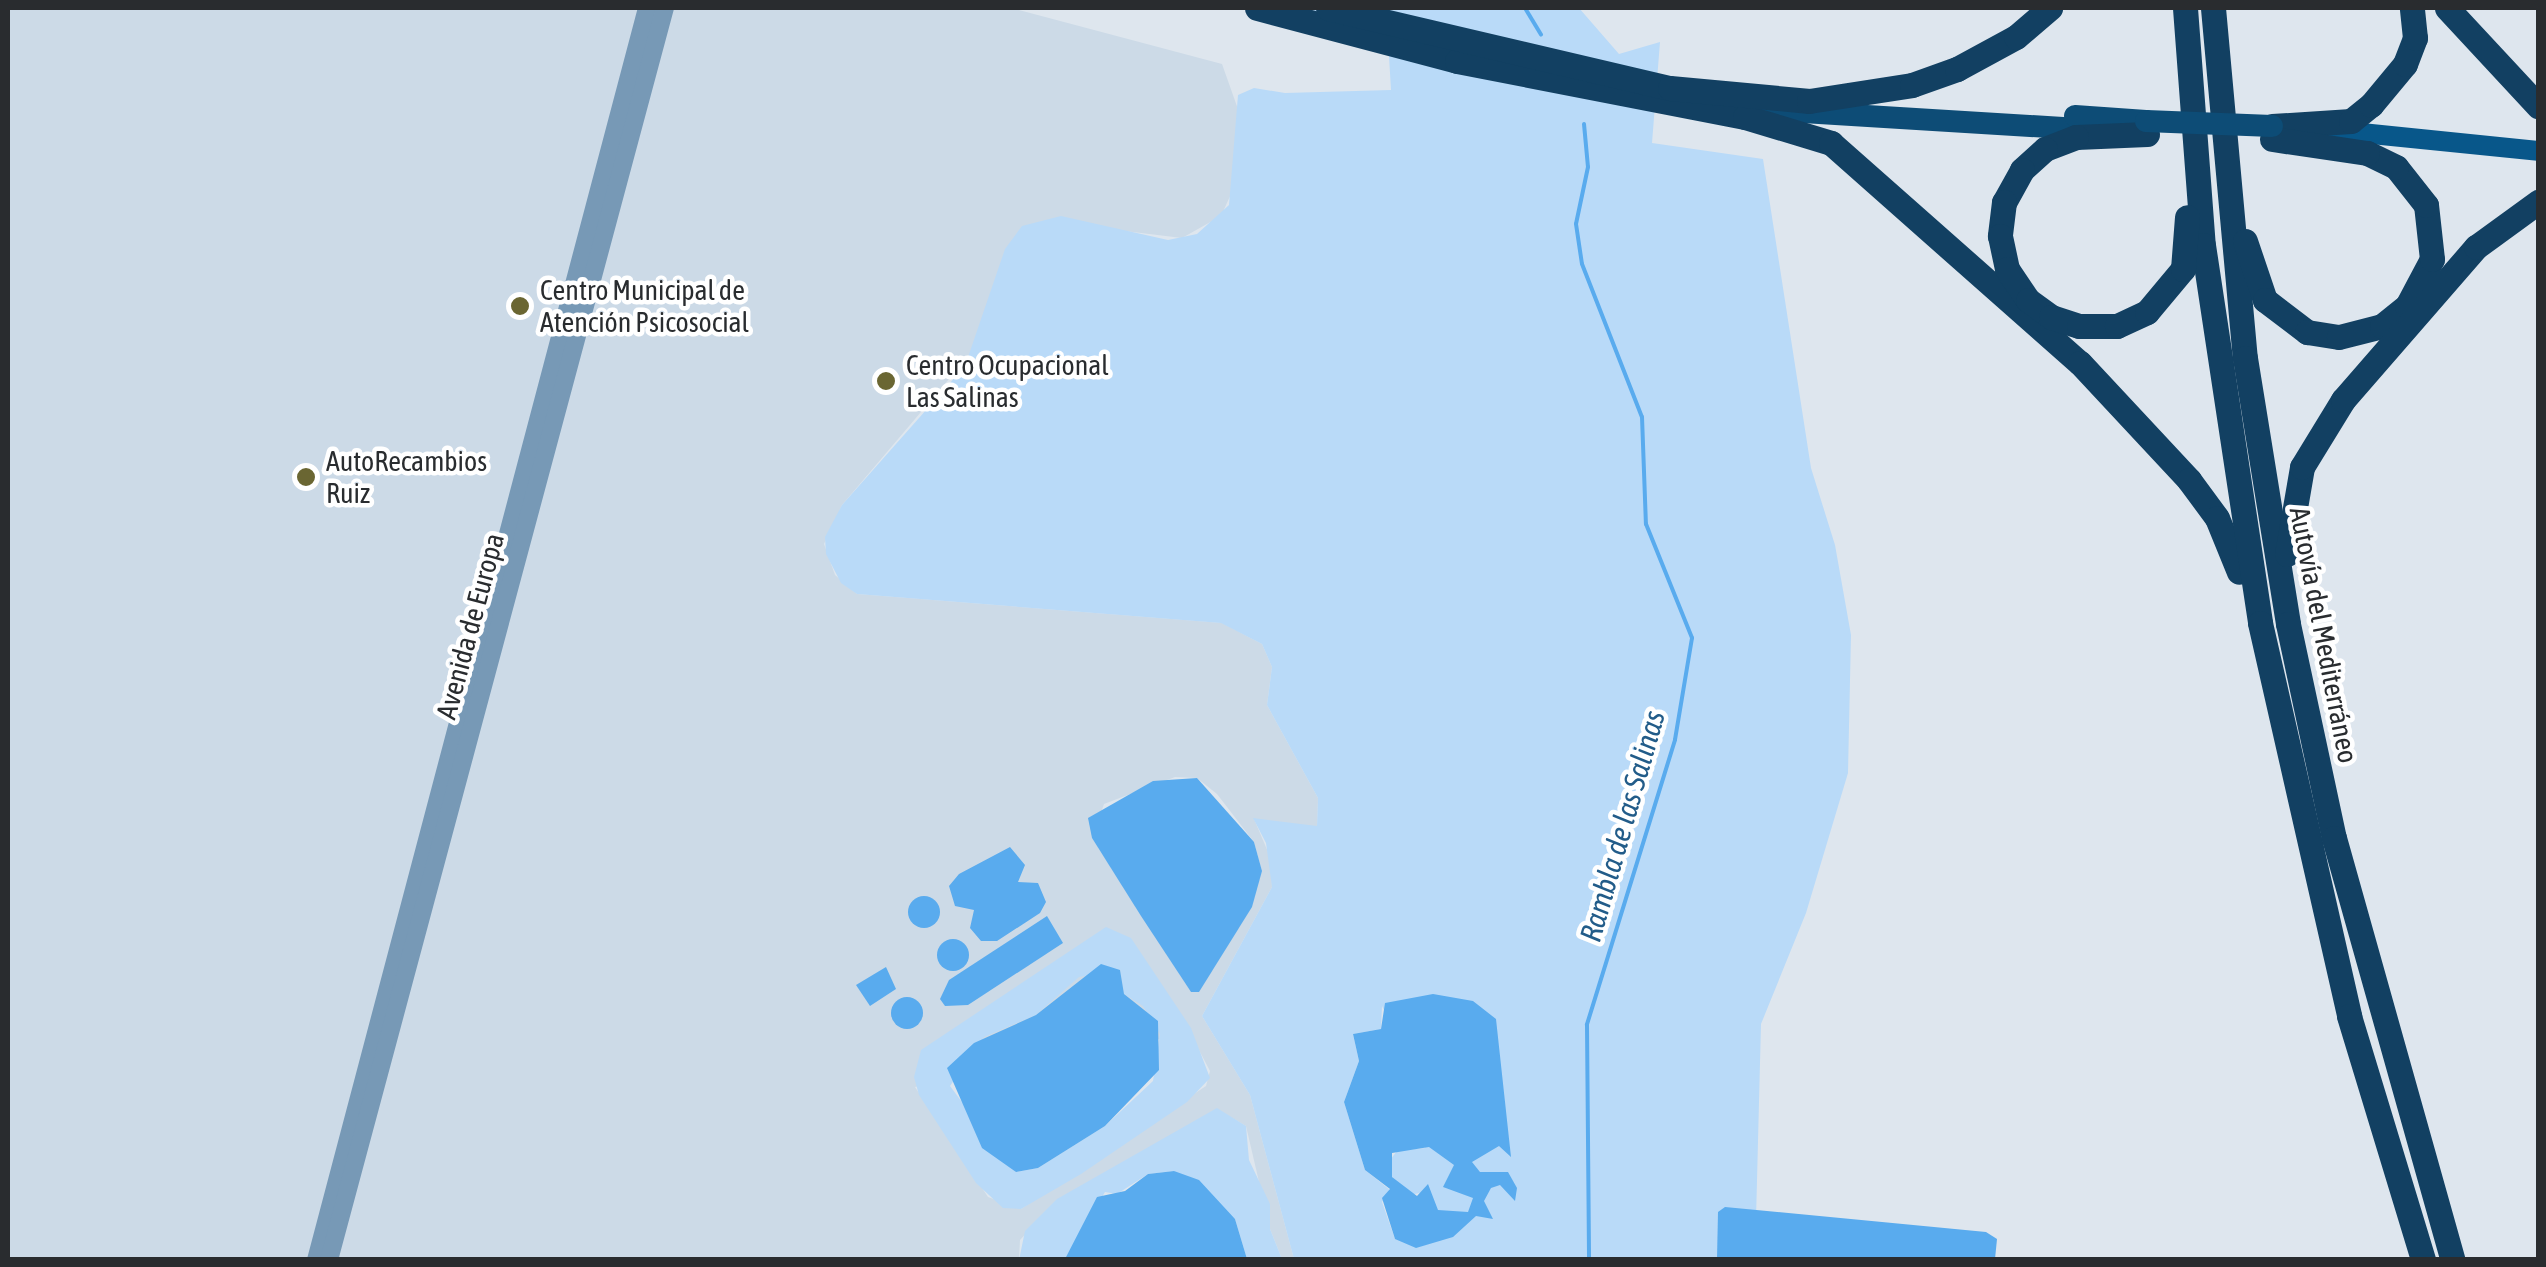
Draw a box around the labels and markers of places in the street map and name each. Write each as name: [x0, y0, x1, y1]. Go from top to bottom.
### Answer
place label: Centro Municipal de Atención Psicosocial: [540, 273, 749, 339]
marker: Centro Municipal de Atención Psicosocial: [509, 295, 531, 317]
place label: Centro Ocupacional Las Salinas: [906, 348, 1109, 414]
marker: Centro Ocupacional Las Salinas: [875, 370, 897, 392]
place label: AutoRecambios Ruiz: [326, 444, 487, 510]
marker: AutoRecambios Ruiz: [295, 466, 317, 488]

